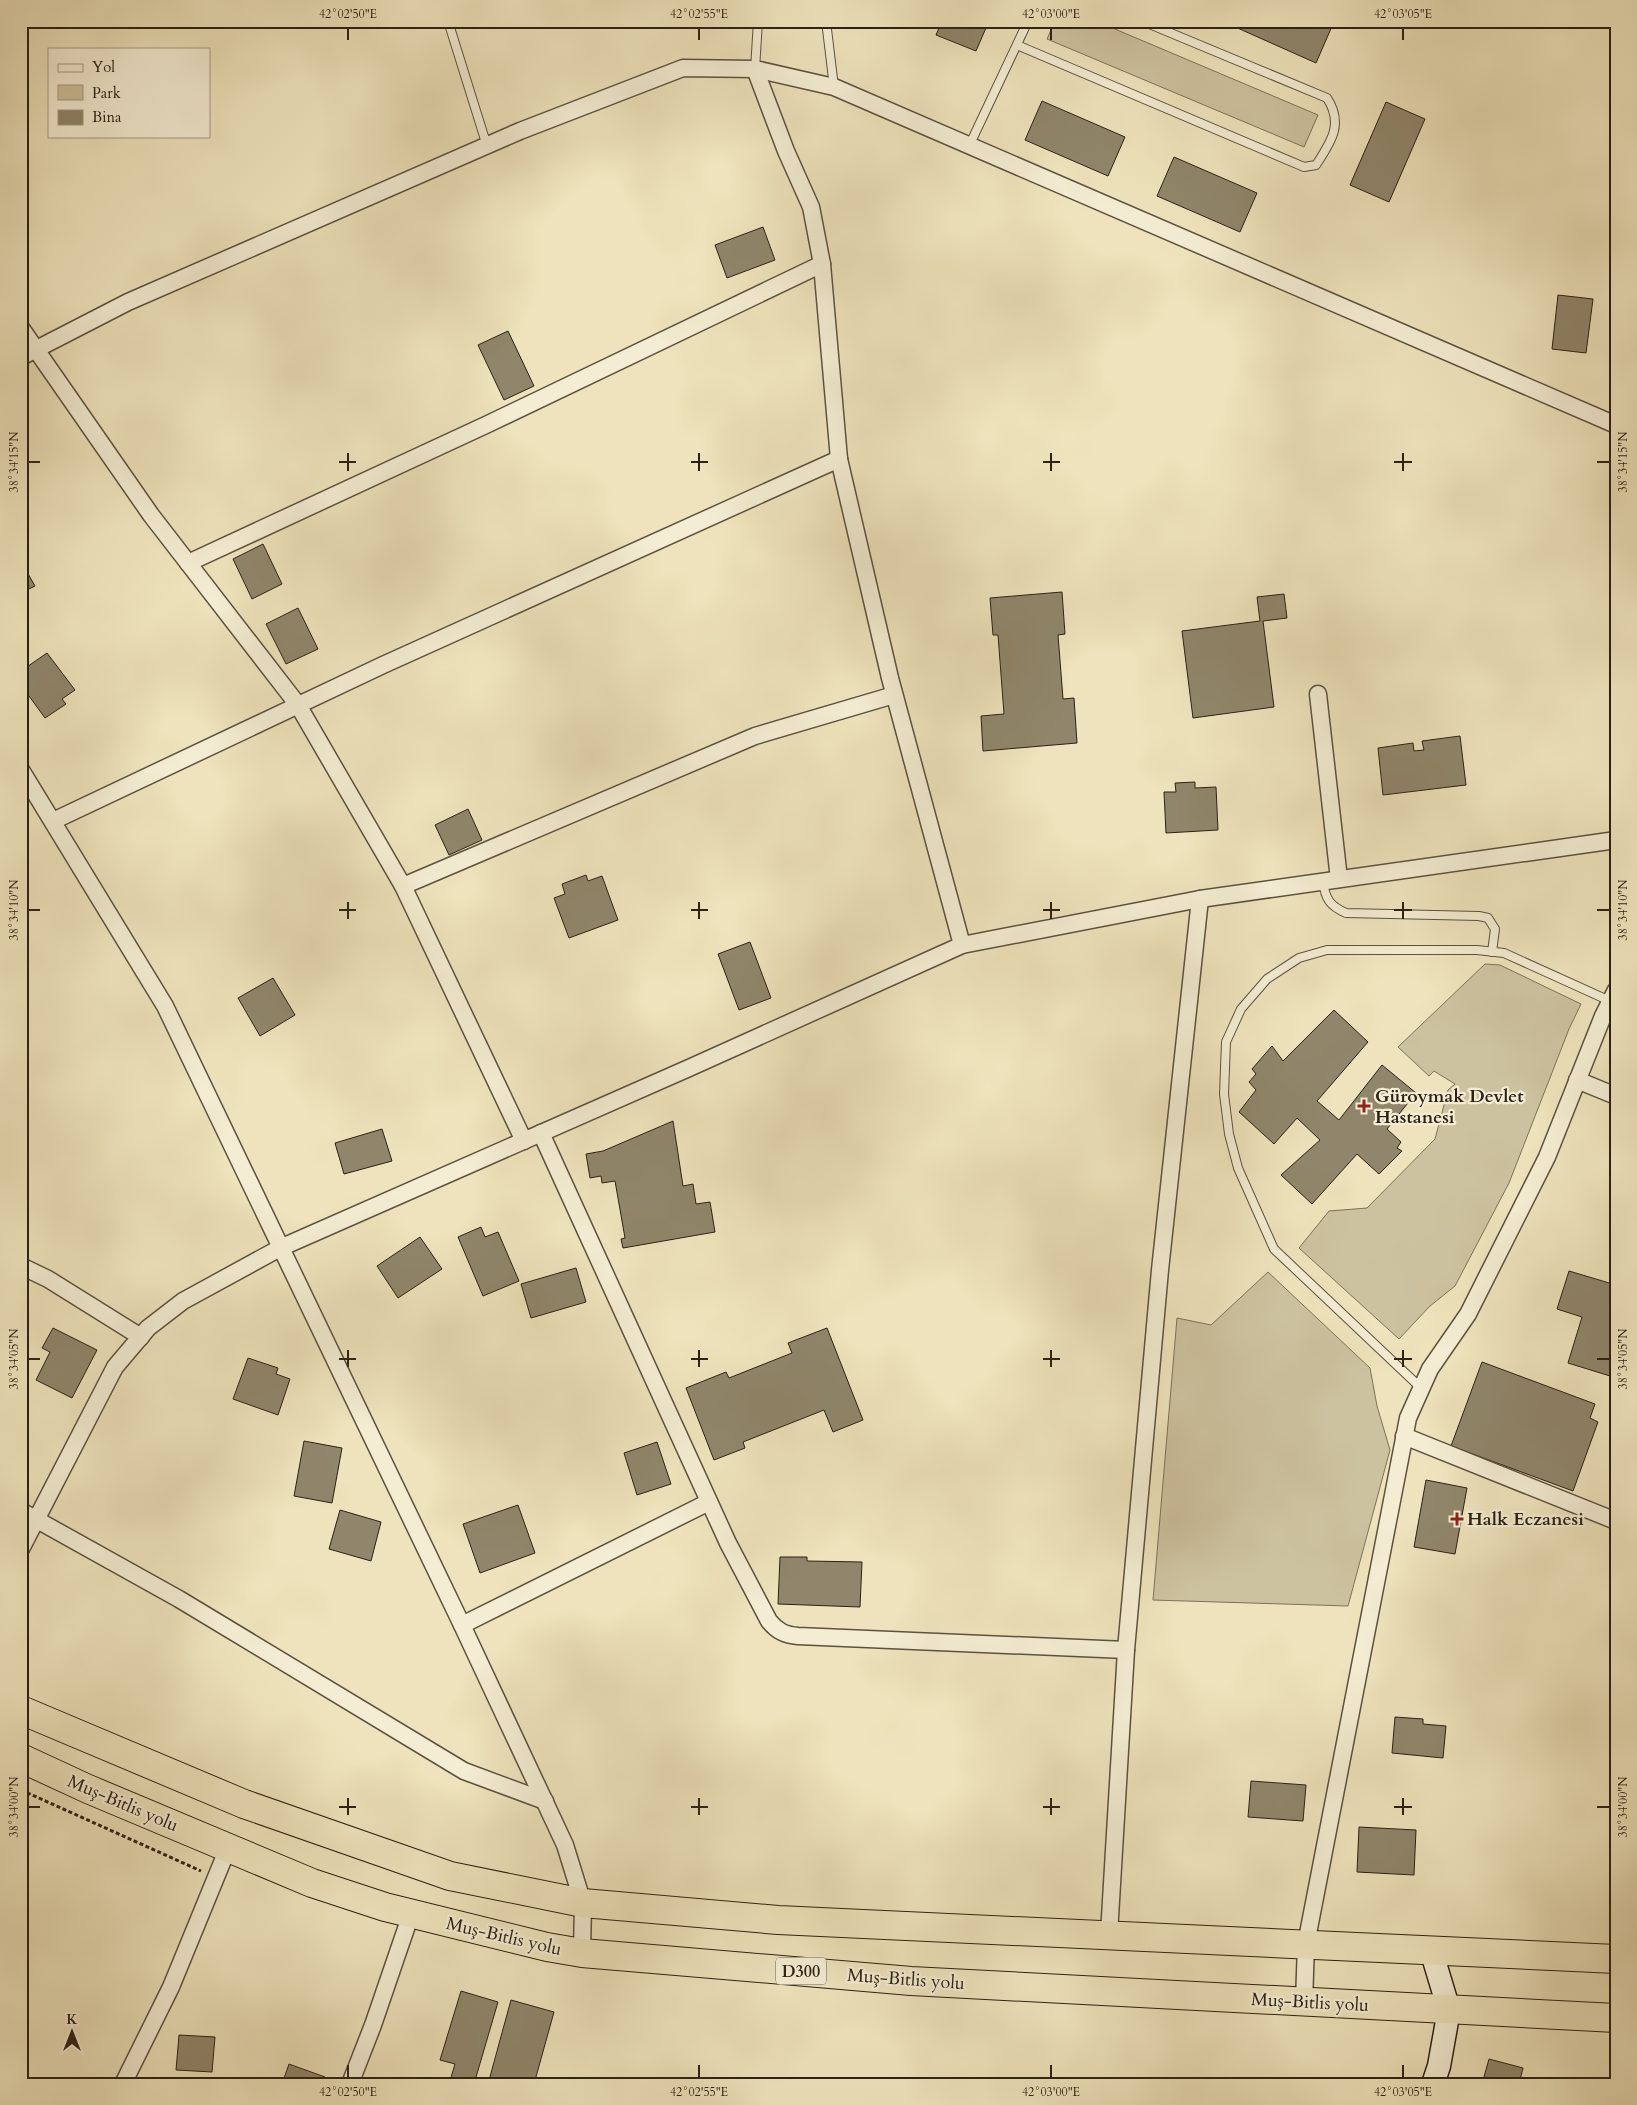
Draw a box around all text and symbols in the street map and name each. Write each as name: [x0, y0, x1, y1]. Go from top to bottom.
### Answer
text: 42°02'50"E: [319, 6, 377, 22]
text: 42°02'55"E: [670, 6, 728, 22]
text: 42°03'00"E: [1022, 6, 1080, 22]
text: 42°03'05"E: [1374, 6, 1432, 22]
legend: [48, 48, 210, 138]
text: Yol: [92, 57, 115, 77]
text: Park: [92, 83, 121, 103]
text: Bina: [92, 107, 122, 127]
text: 38°34'15"N: [6, 431, 22, 492]
text: 38°34'15"N: [1615, 431, 1631, 492]
text: 38°34'10"N: [6, 879, 22, 940]
text: 38°34'10"N: [1615, 879, 1631, 940]
place label: Güroymak Devlet Hastanesi: [1375, 1084, 1524, 1130]
marker: Güroymak Devlet Hastanesi: [1357, 1099, 1371, 1113]
text: 38°34'05"N: [6, 1328, 22, 1389]
text: 38°34'05"N: [1615, 1328, 1631, 1389]
place label: Halk Eczanesi: [1467, 1507, 1584, 1532]
marker: Halk Eczanesi: [1451, 1513, 1463, 1525]
street label: Muş-Bitlis yolu: [64, 1769, 182, 1838]
text: 38°34'00"N: [6, 1776, 22, 1837]
text: 38°34'00"N: [1615, 1776, 1631, 1837]
street label: Muş-Bitlis yolu: [444, 1911, 564, 1962]
road number: D300: [776, 1958, 826, 1984]
street label: Muş-Bitlis yolu: [846, 1963, 966, 1996]
street label: Muş-Bitlis yolu: [1250, 1987, 1370, 2018]
north arrow: [48, 2008, 98, 2058]
text: K: [66, 2010, 78, 2029]
text: 42°02'50"E: [319, 2084, 377, 2100]
text: 42°02'55"E: [670, 2084, 728, 2100]
text: 42°03'00"E: [1022, 2084, 1080, 2100]
text: 42°03'05"E: [1374, 2084, 1432, 2100]

